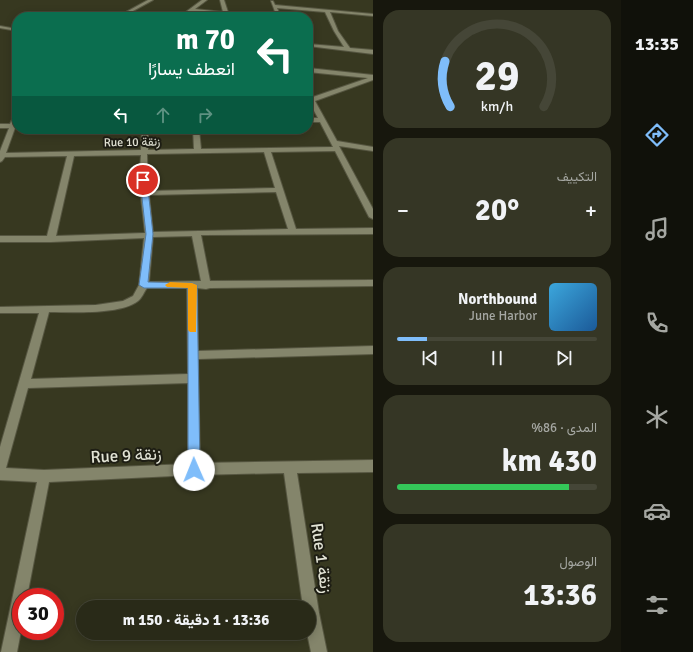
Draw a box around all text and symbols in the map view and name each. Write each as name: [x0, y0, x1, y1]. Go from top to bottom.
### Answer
text: 70 m: [176, 23, 235, 57]
icon: left: [249, 28, 301, 80]
text: 13:35: [635, 33, 679, 55]
text: 29: [475, 51, 519, 102]
text: انعطف يسارًا: [148, 58, 235, 80]
text: km/h: [481, 98, 513, 115]
icon: left: [110, 104, 132, 126]
icon: ahead: [152, 104, 174, 126]
icon: right: [194, 104, 216, 126]
icon: directions: [643, 121, 671, 149]
street label: Rue 10 زنقة: [104, 135, 160, 150]
pin: [126, 163, 160, 197]
icon: arrive: [132, 169, 154, 191]
text: التكييف: [557, 169, 597, 185]
text: 20°: [475, 192, 519, 229]
text: −: [397, 197, 409, 224]
text: +: [585, 197, 597, 224]
icon: music: [643, 215, 671, 243]
text: Northbound: [458, 290, 537, 308]
text: June Harbor: [469, 308, 537, 324]
icon: phone: [643, 309, 671, 337]
icon: previous: [419, 347, 441, 369]
icon: pause: [486, 347, 508, 369]
icon: next: [553, 347, 575, 369]
icon: climate: [643, 403, 671, 431]
text: المدى · 86%: [531, 420, 597, 436]
street label: Rue 9 زنقة: [90, 443, 162, 468]
text: 430 km: [502, 443, 597, 480]
position arrow: [173, 449, 215, 491]
icon: car: [643, 497, 671, 525]
street label: Rue 1 زنقة: [306, 521, 337, 595]
text: الوصول: [559, 554, 597, 570]
text: 13:36: [523, 577, 597, 614]
speed limit sign: 30: [12, 588, 64, 640]
icon: filters: [643, 591, 671, 619]
text: 13:36 · 1 دقيقة · 150 m: [123, 611, 269, 629]

